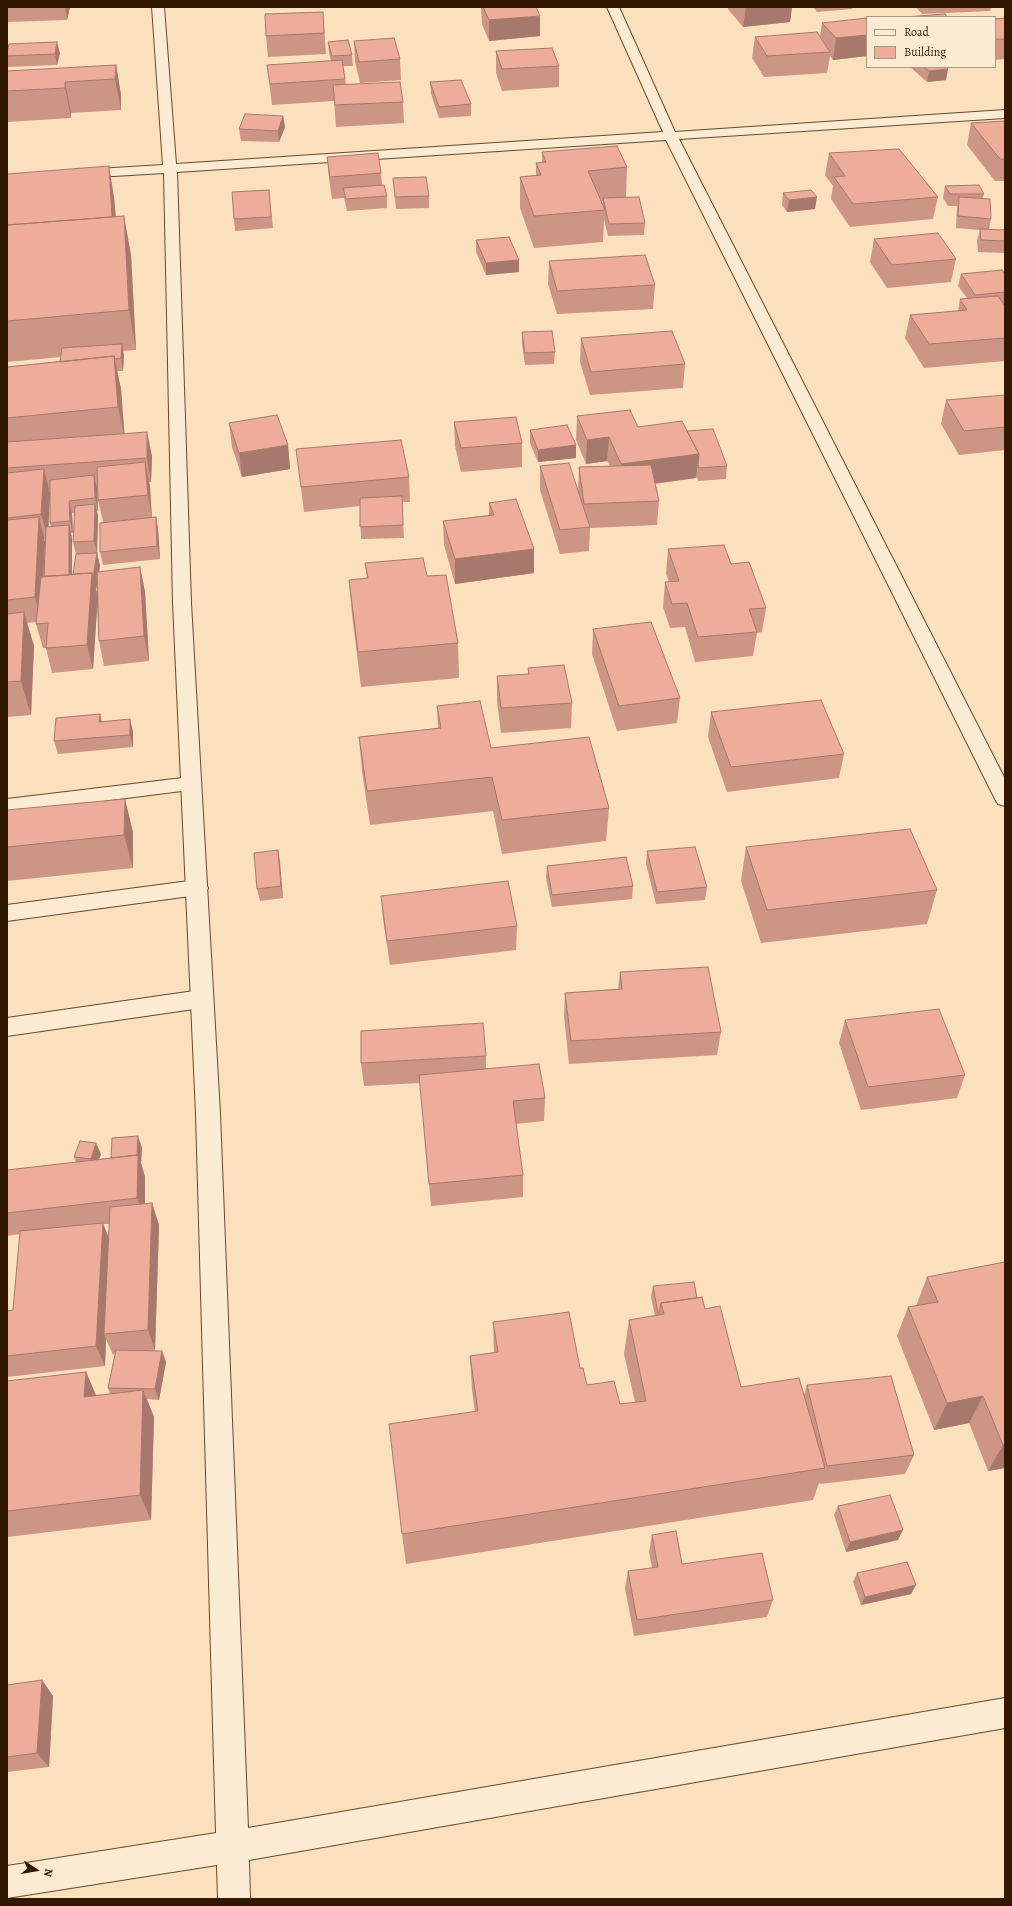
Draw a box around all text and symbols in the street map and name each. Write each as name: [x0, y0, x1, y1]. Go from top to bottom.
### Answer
legend: [866, 16, 996, 68]
text: Road: [904, 24, 929, 40]
text: Building: [904, 44, 946, 60]
north arrow: [16, 1850, 56, 1890]
text: N: [40, 1867, 56, 1878]

